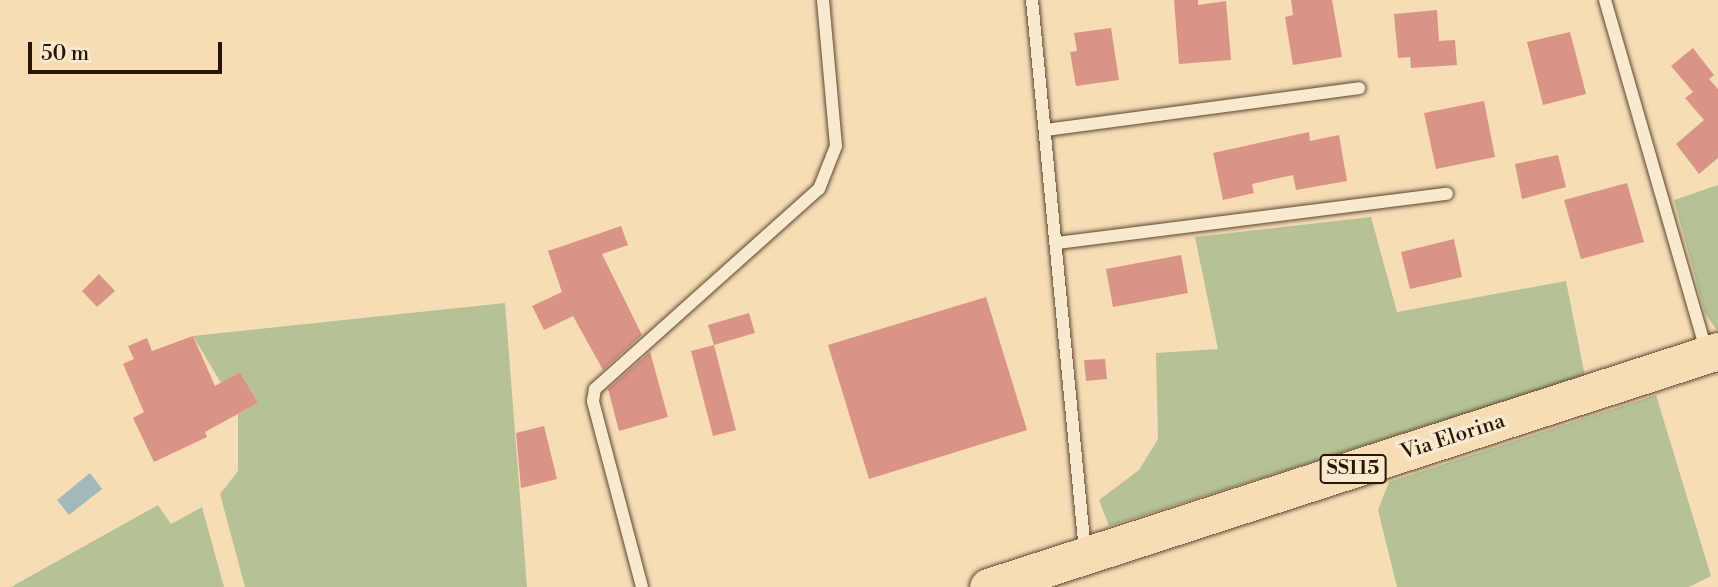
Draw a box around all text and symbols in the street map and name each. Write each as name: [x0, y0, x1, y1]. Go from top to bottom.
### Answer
scale bar: [32, 28, 226, 72]
text: 50 m: [41, 41, 89, 67]
street label: Via Elorina: [1398, 408, 1508, 466]
road number: SS115: [1318, 454, 1388, 484]

